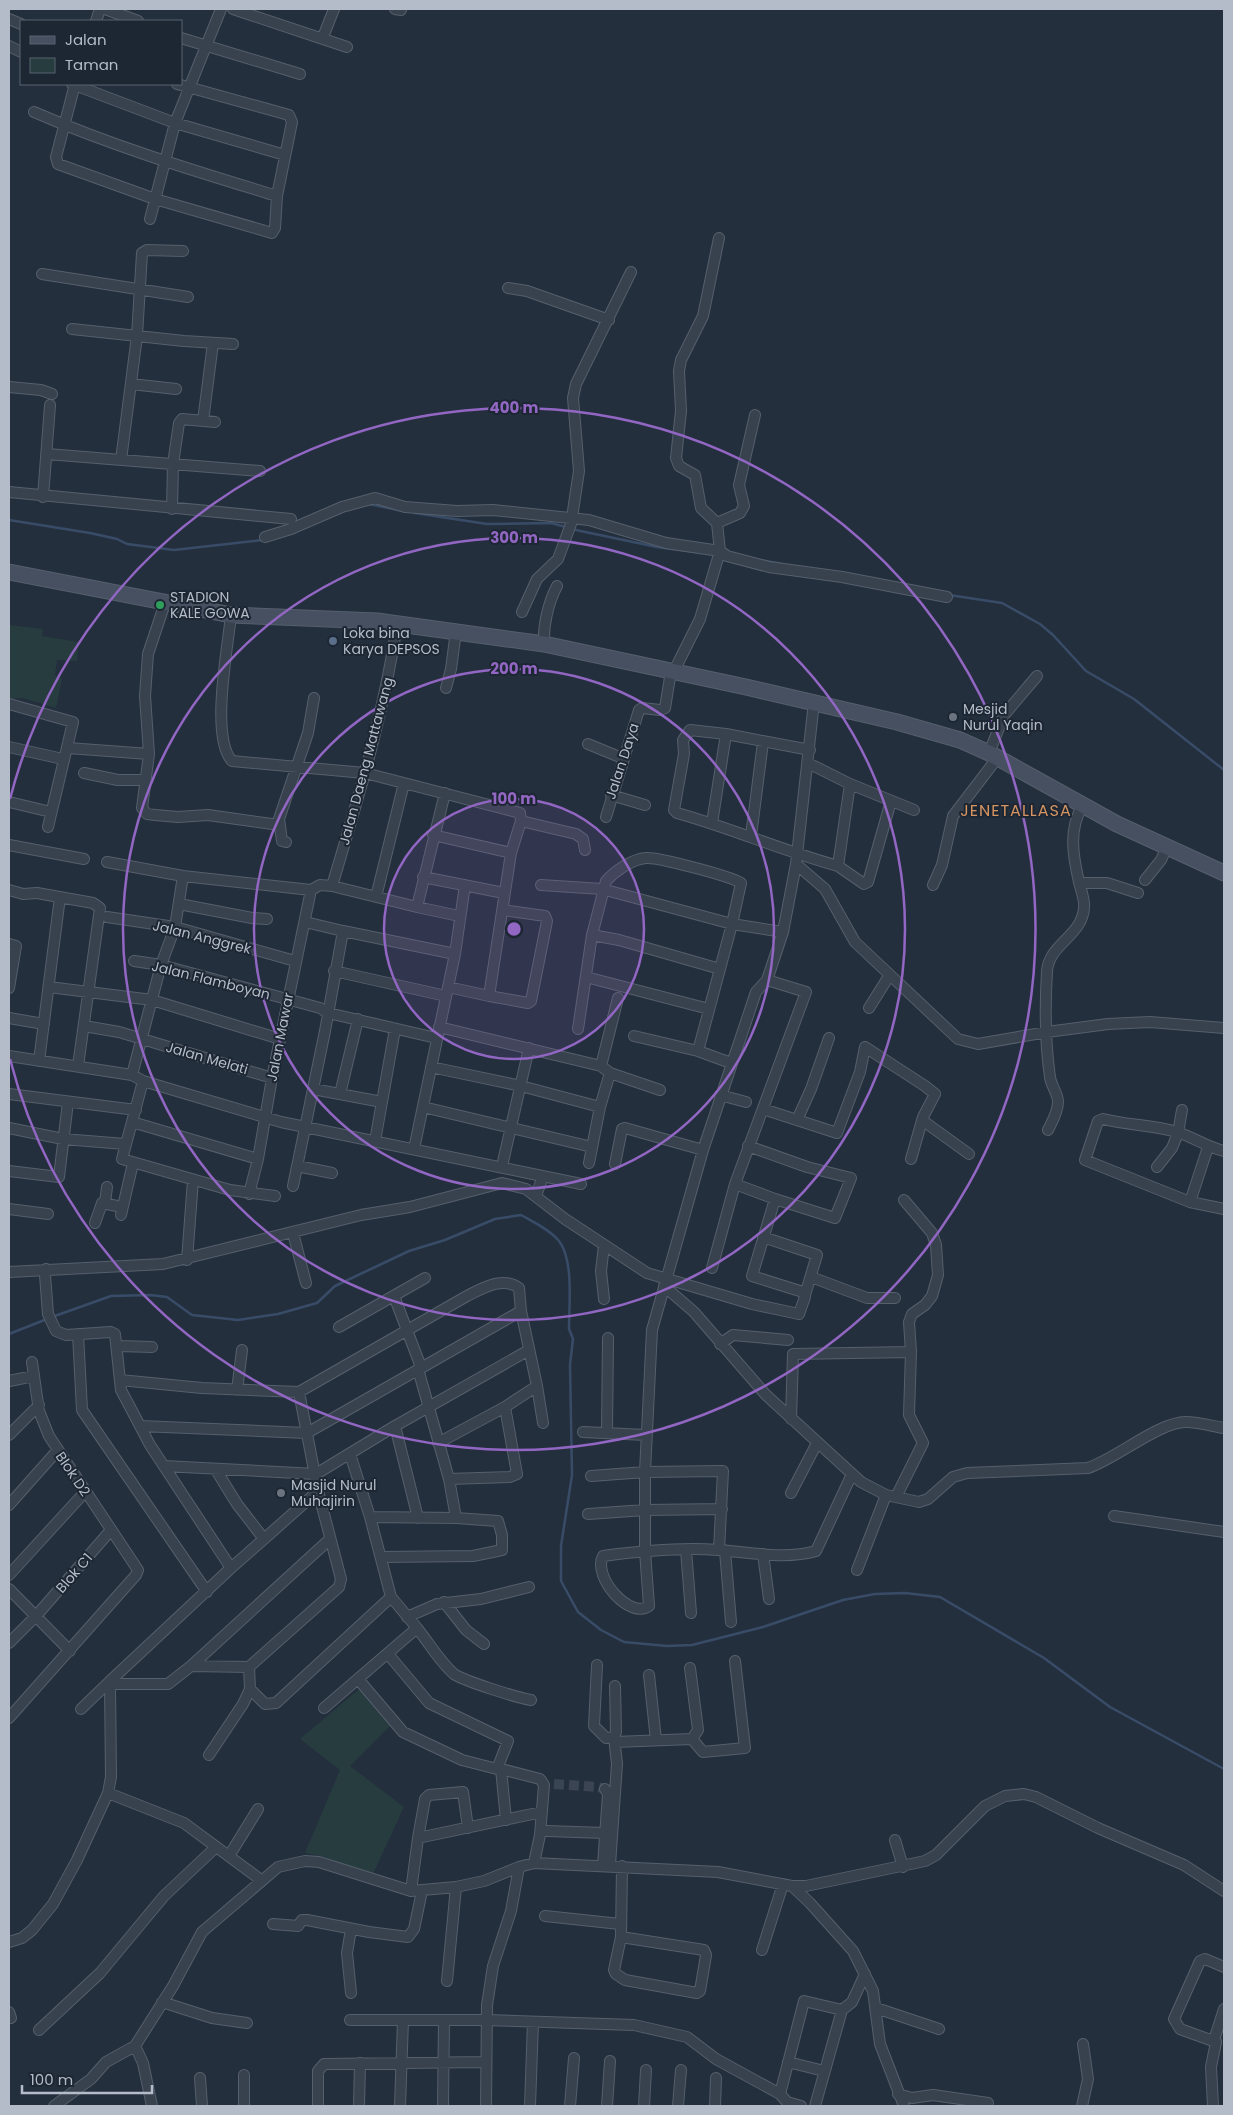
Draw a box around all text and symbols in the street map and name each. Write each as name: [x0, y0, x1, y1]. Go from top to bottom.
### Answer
legend: [20, 20, 182, 85]
text: Jalan: [65, 29, 107, 50]
text: Taman: [65, 54, 118, 75]
text: 400 m: [490, 397, 539, 418]
text: 300 m: [490, 527, 538, 548]
place label: STADION KALE GOWA: [170, 587, 250, 623]
marker: STADION KALE GOWA: [154, 599, 166, 611]
place label: Loka bina Karya DEPSOS: [343, 623, 440, 659]
marker: Loka bina Karya DEPSOS: [327, 635, 339, 647]
text: 200 m: [490, 658, 538, 679]
street label: Jalan Daeng Mattawang: [334, 675, 398, 847]
place label: Mesjid Nurul Yaqin: [963, 699, 1043, 735]
marker: Mesjid Nurul Yaqin: [947, 711, 959, 723]
street label: Jalan Daya: [600, 720, 644, 802]
text: 100 m: [492, 788, 536, 809]
district label: JENETALLASA: [960, 799, 1072, 822]
street label: Jalan Anggrek: [151, 915, 254, 959]
centre of rings: [505, 920, 523, 938]
street label: Jalan Flamboyan: [150, 956, 272, 1004]
street label: Jalan Mawar: [262, 991, 298, 1083]
street label: Jalan Melati: [164, 1037, 250, 1079]
street label: Blok D2: [51, 1448, 95, 1500]
place label: Masjid Nurul Muhajirin: [291, 1475, 376, 1511]
marker: Masjid Nurul Muhajirin: [275, 1487, 287, 1499]
street label: Blok C1: [51, 1549, 97, 1597]
scale bar: [22, 2062, 152, 2094]
text: 100 m: [30, 2069, 73, 2090]

